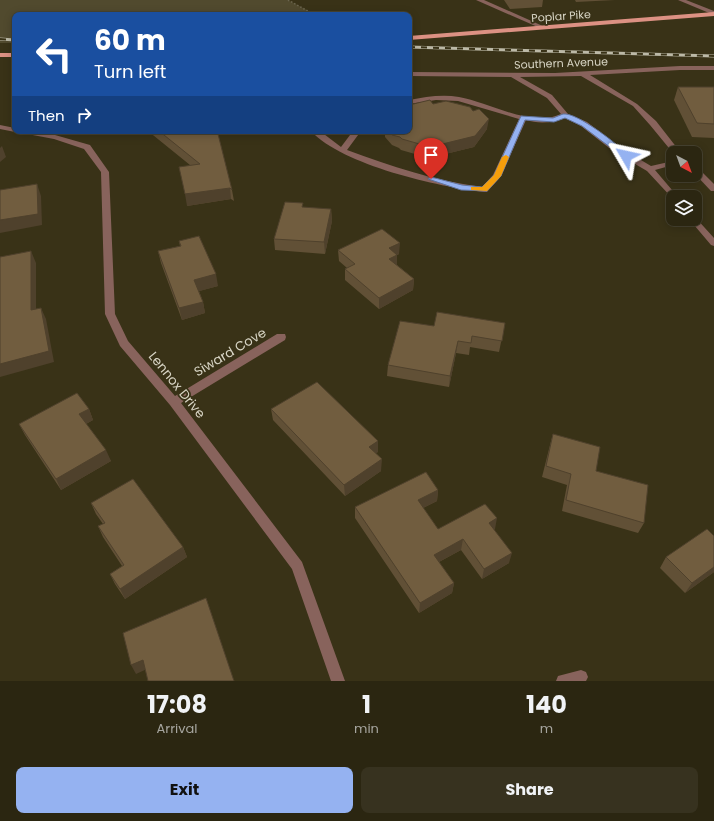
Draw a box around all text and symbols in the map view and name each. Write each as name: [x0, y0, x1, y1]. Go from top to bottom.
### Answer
street label: Poplar Pike: [531, 6, 591, 26]
text: 60 m: [94, 21, 166, 60]
icon: left: [28, 28, 80, 80]
street label: Southern Avenue: [514, 53, 608, 73]
text: Turn left: [94, 59, 166, 84]
icon: right: [73, 104, 95, 126]
text: Then: [28, 105, 65, 126]
position arrow: [605, 135, 647, 177]
pin: [414, 138, 448, 179]
icon: arrive: [420, 144, 442, 166]
north arrow: [666, 146, 702, 182]
map controls: [666, 146, 702, 226]
button: layers: [666, 190, 702, 226]
street label: Siward Cove: [190, 323, 270, 381]
street label: Lennox Drive: [144, 348, 210, 422]
text: 17:08: [147, 688, 207, 721]
text: 1: [362, 688, 371, 721]
text: 140: [526, 688, 567, 721]
text: Arrival: [157, 719, 197, 738]
text: min: [354, 719, 379, 738]
text: m: [540, 719, 553, 738]
button: Exit: [16, 767, 353, 813]
button: Share: [361, 767, 698, 813]

